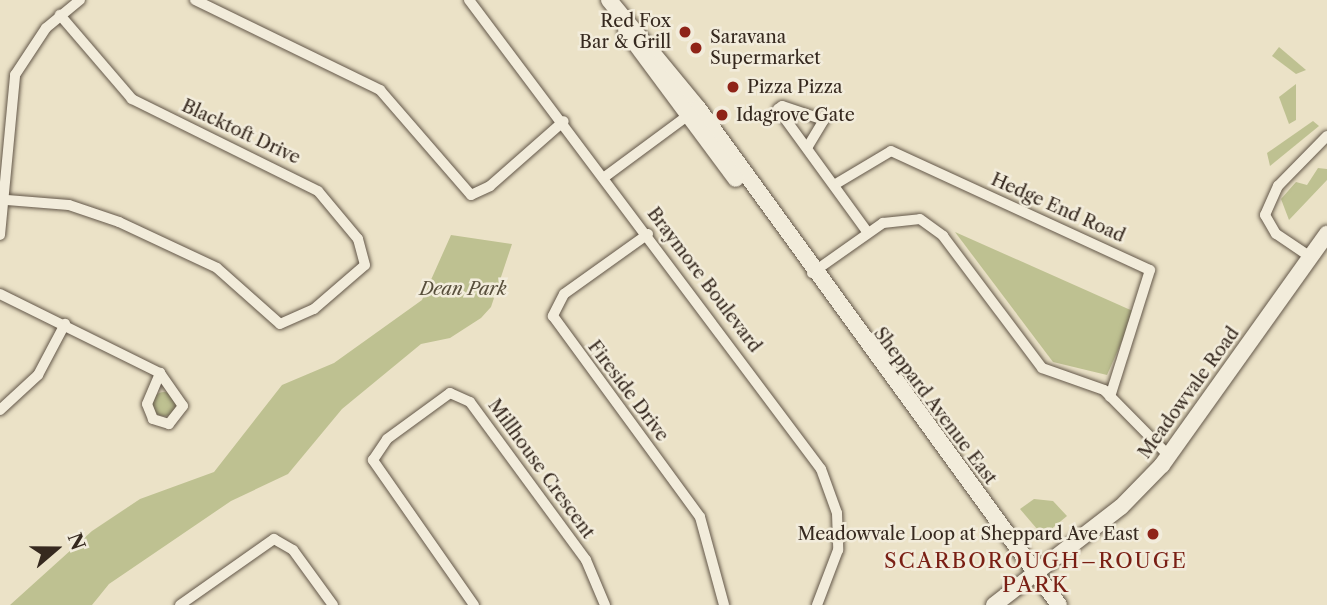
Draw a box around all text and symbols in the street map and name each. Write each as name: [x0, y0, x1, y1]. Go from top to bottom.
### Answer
place label: Red Fox Bar & Grill: [579, 11, 671, 54]
marker: Red Fox Bar & Grill: [677, 24, 693, 40]
place label: Saravana Supermarket: [710, 27, 821, 70]
marker: Saravana Supermarket: [688, 40, 704, 56]
place label: Pizza Pizza: [747, 76, 843, 98]
marker: Pizza Pizza: [725, 79, 741, 95]
street label: Blacktoft Drive: [178, 95, 304, 169]
place label: Idagrove Gate: [736, 104, 855, 126]
marker: Idagrove Gate: [714, 107, 730, 123]
street label: Hedge End Road: [988, 169, 1128, 247]
street label: Braymore Boulevard: [642, 203, 766, 357]
park label: Dean Park: [419, 278, 507, 300]
street label: Sheppard Avenue East: [869, 323, 1001, 489]
street label: Meadowvale Road: [1134, 323, 1244, 463]
street label: Fireside Drive: [583, 336, 673, 446]
street label: Millhouse Crescent: [483, 395, 599, 543]
north arrow: [21, 514, 91, 584]
place label: Meadowvale Loop at Sheppard Ave East: [797, 523, 1139, 545]
marker: Meadowvale Loop at Sheppard Ave East: [1145, 526, 1161, 542]
text: N: [63, 530, 90, 553]
district label: SCARBOROUGH–ROUGE PARK: [886, 548, 1186, 598]

